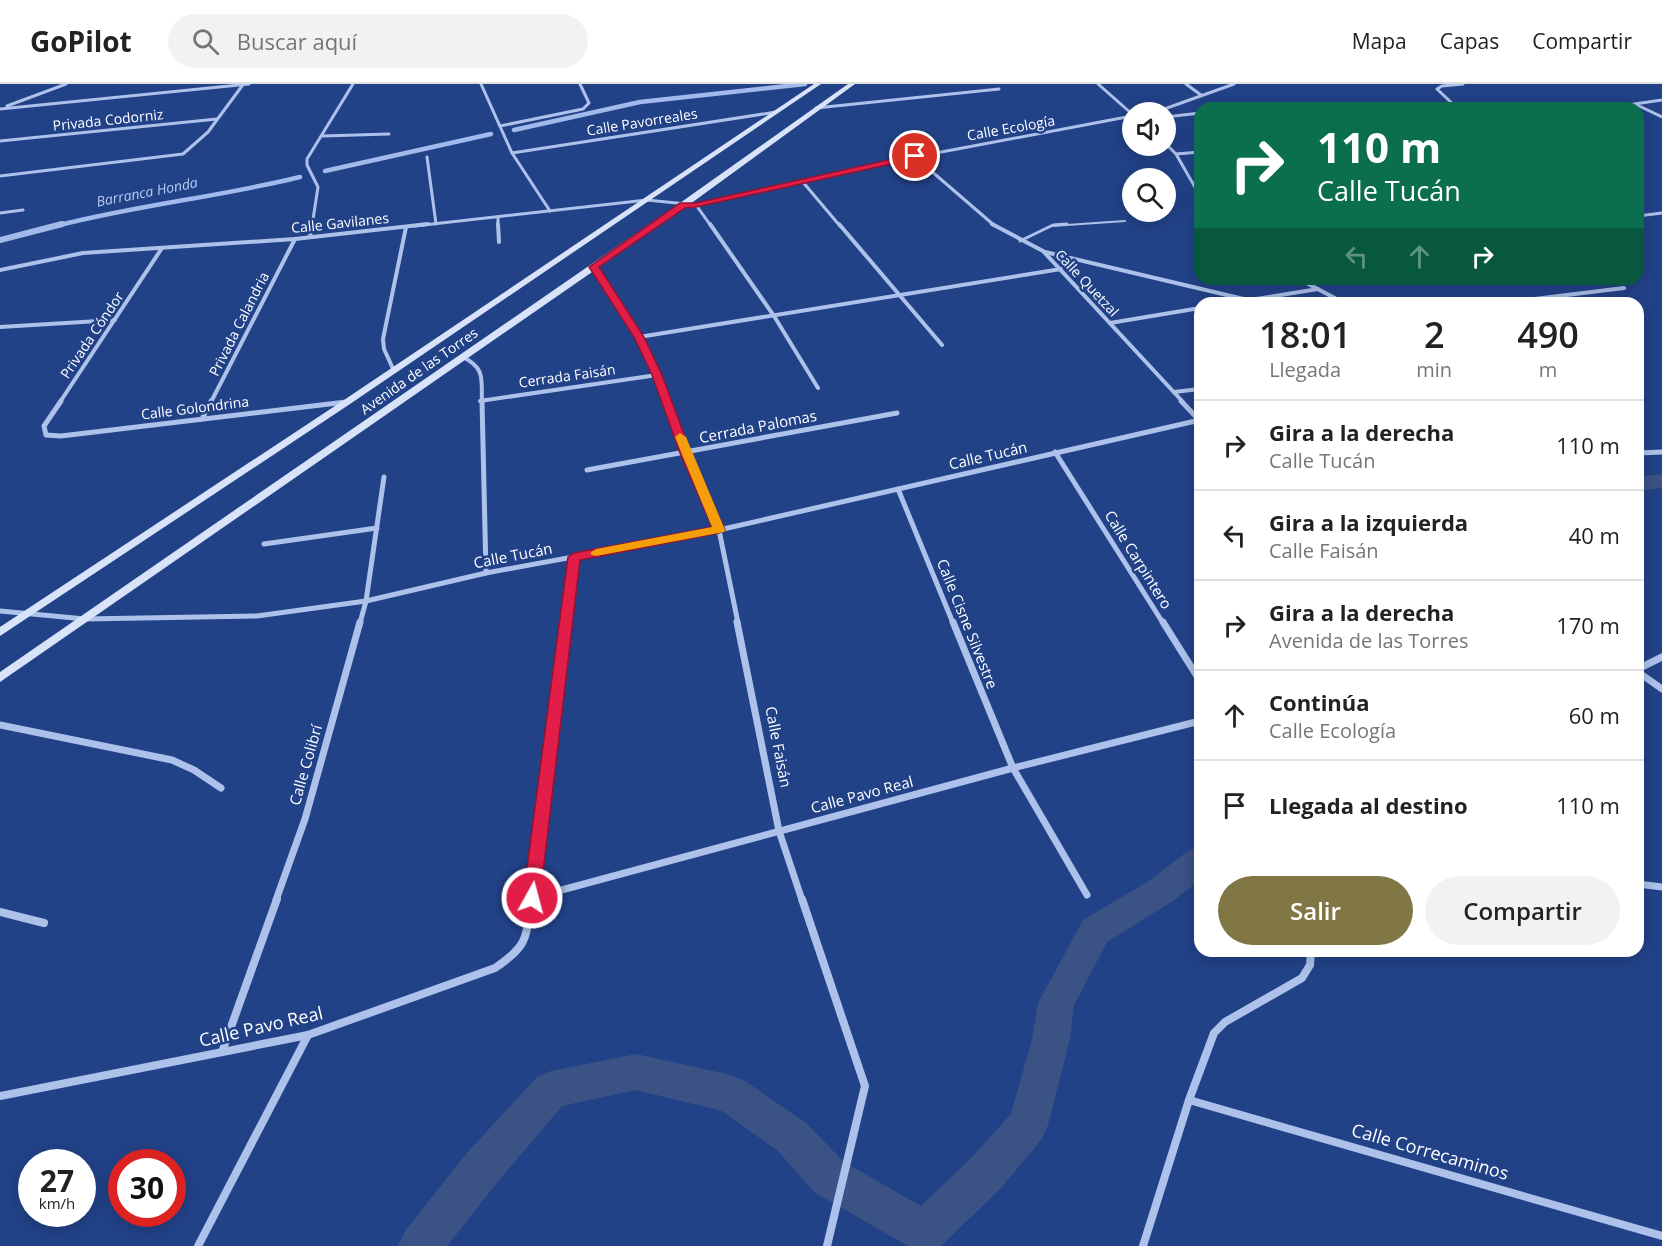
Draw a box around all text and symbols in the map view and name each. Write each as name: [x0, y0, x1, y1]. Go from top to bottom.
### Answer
search box: [168, 14, 588, 68]
text: GoPilot: [30, 22, 132, 60]
icon: search: [189, 25, 222, 58]
text: Buscar aquí: [237, 26, 357, 56]
text: Mapa: [1352, 27, 1407, 55]
text: Capas: [1440, 27, 1499, 55]
text: Compartir: [1532, 27, 1632, 55]
map controls: [1122, 102, 1176, 222]
button: sound: [1122, 102, 1176, 156]
street label: Calle Pavorreales: [585, 103, 699, 140]
street label: Privada Codorniz: [52, 104, 165, 135]
street label: Calle Ecología: [965, 110, 1056, 145]
text: 110 m: [1317, 118, 1441, 175]
icon: right: [1218, 126, 1296, 204]
pin: [889, 130, 940, 181]
icon: arrive: [898, 139, 931, 172]
button: search: [1122, 168, 1176, 222]
water label: Barranca Honda: [95, 172, 199, 211]
text: Calle Tucán: [1317, 172, 1461, 209]
street label: Calle Gavilanes: [290, 208, 390, 237]
icon: left: [1340, 240, 1373, 273]
icon: ahead: [1403, 240, 1436, 273]
icon: right: [1466, 240, 1499, 273]
street label: Calle Quetzal: [1051, 245, 1123, 320]
street label: Privada Calandria: [204, 268, 273, 379]
street label: Privada Cóndor: [55, 287, 128, 382]
text: 18:01: [1259, 310, 1351, 359]
text: 2: [1424, 310, 1445, 359]
text: 490: [1517, 310, 1579, 359]
street label: Avenida de las Torres: [356, 323, 482, 418]
text: Llegada: [1269, 356, 1341, 383]
text: min: [1416, 356, 1452, 383]
text: m: [1539, 356, 1557, 383]
street label: Cerrada Faisán: [517, 359, 617, 392]
street label: Calle Golondrina: [140, 391, 250, 424]
street label: Cerrada Palomas: [697, 405, 818, 447]
text: Gira a la derecha: [1269, 417, 1454, 447]
icon: right: [1218, 429, 1251, 462]
text: 110 m: [1556, 430, 1620, 460]
street label: Calle Tucán: [947, 436, 1029, 474]
text: Calle Tucán: [1269, 447, 1375, 474]
street label: Calle Carpintero: [1101, 506, 1177, 613]
text: Gira a la izquierda: [1269, 507, 1468, 537]
icon: left: [1218, 519, 1251, 552]
text: 40 m: [1569, 520, 1620, 550]
text: Calle Faisán: [1269, 537, 1379, 564]
street label: Calle Tucán: [472, 538, 554, 572]
street label: Calle Cisne Silvestre: [933, 556, 1003, 692]
text: Gira a la derecha: [1269, 597, 1454, 627]
icon: right: [1218, 609, 1251, 642]
text: 170 m: [1556, 610, 1620, 640]
text: Avenida de las Torres: [1269, 627, 1468, 654]
text: Continúa: [1269, 687, 1370, 717]
icon: ahead: [1218, 699, 1251, 732]
text: 60 m: [1569, 700, 1620, 730]
street label: Calle Faisán: [761, 705, 797, 789]
text: Calle Ecología: [1269, 717, 1396, 744]
street label: Calle Colibrí: [284, 721, 326, 807]
street label: Calle Pavo Real: [808, 771, 915, 817]
icon: arrive: [1218, 789, 1251, 822]
text: Llegada al destino: [1269, 790, 1468, 820]
text: 110 m: [1556, 790, 1620, 820]
position arrow: [500, 866, 564, 930]
button: Salir: [1218, 876, 1413, 945]
button: Compartir: [1425, 876, 1620, 945]
street label: Calle Pavo Real: [197, 1000, 325, 1052]
street label: Calle Correcaminos: [1349, 1117, 1512, 1185]
speed limit sign: 30: [108, 1149, 186, 1227]
text: 27: [40, 1160, 74, 1201]
text: km/h: [39, 1193, 75, 1213]

